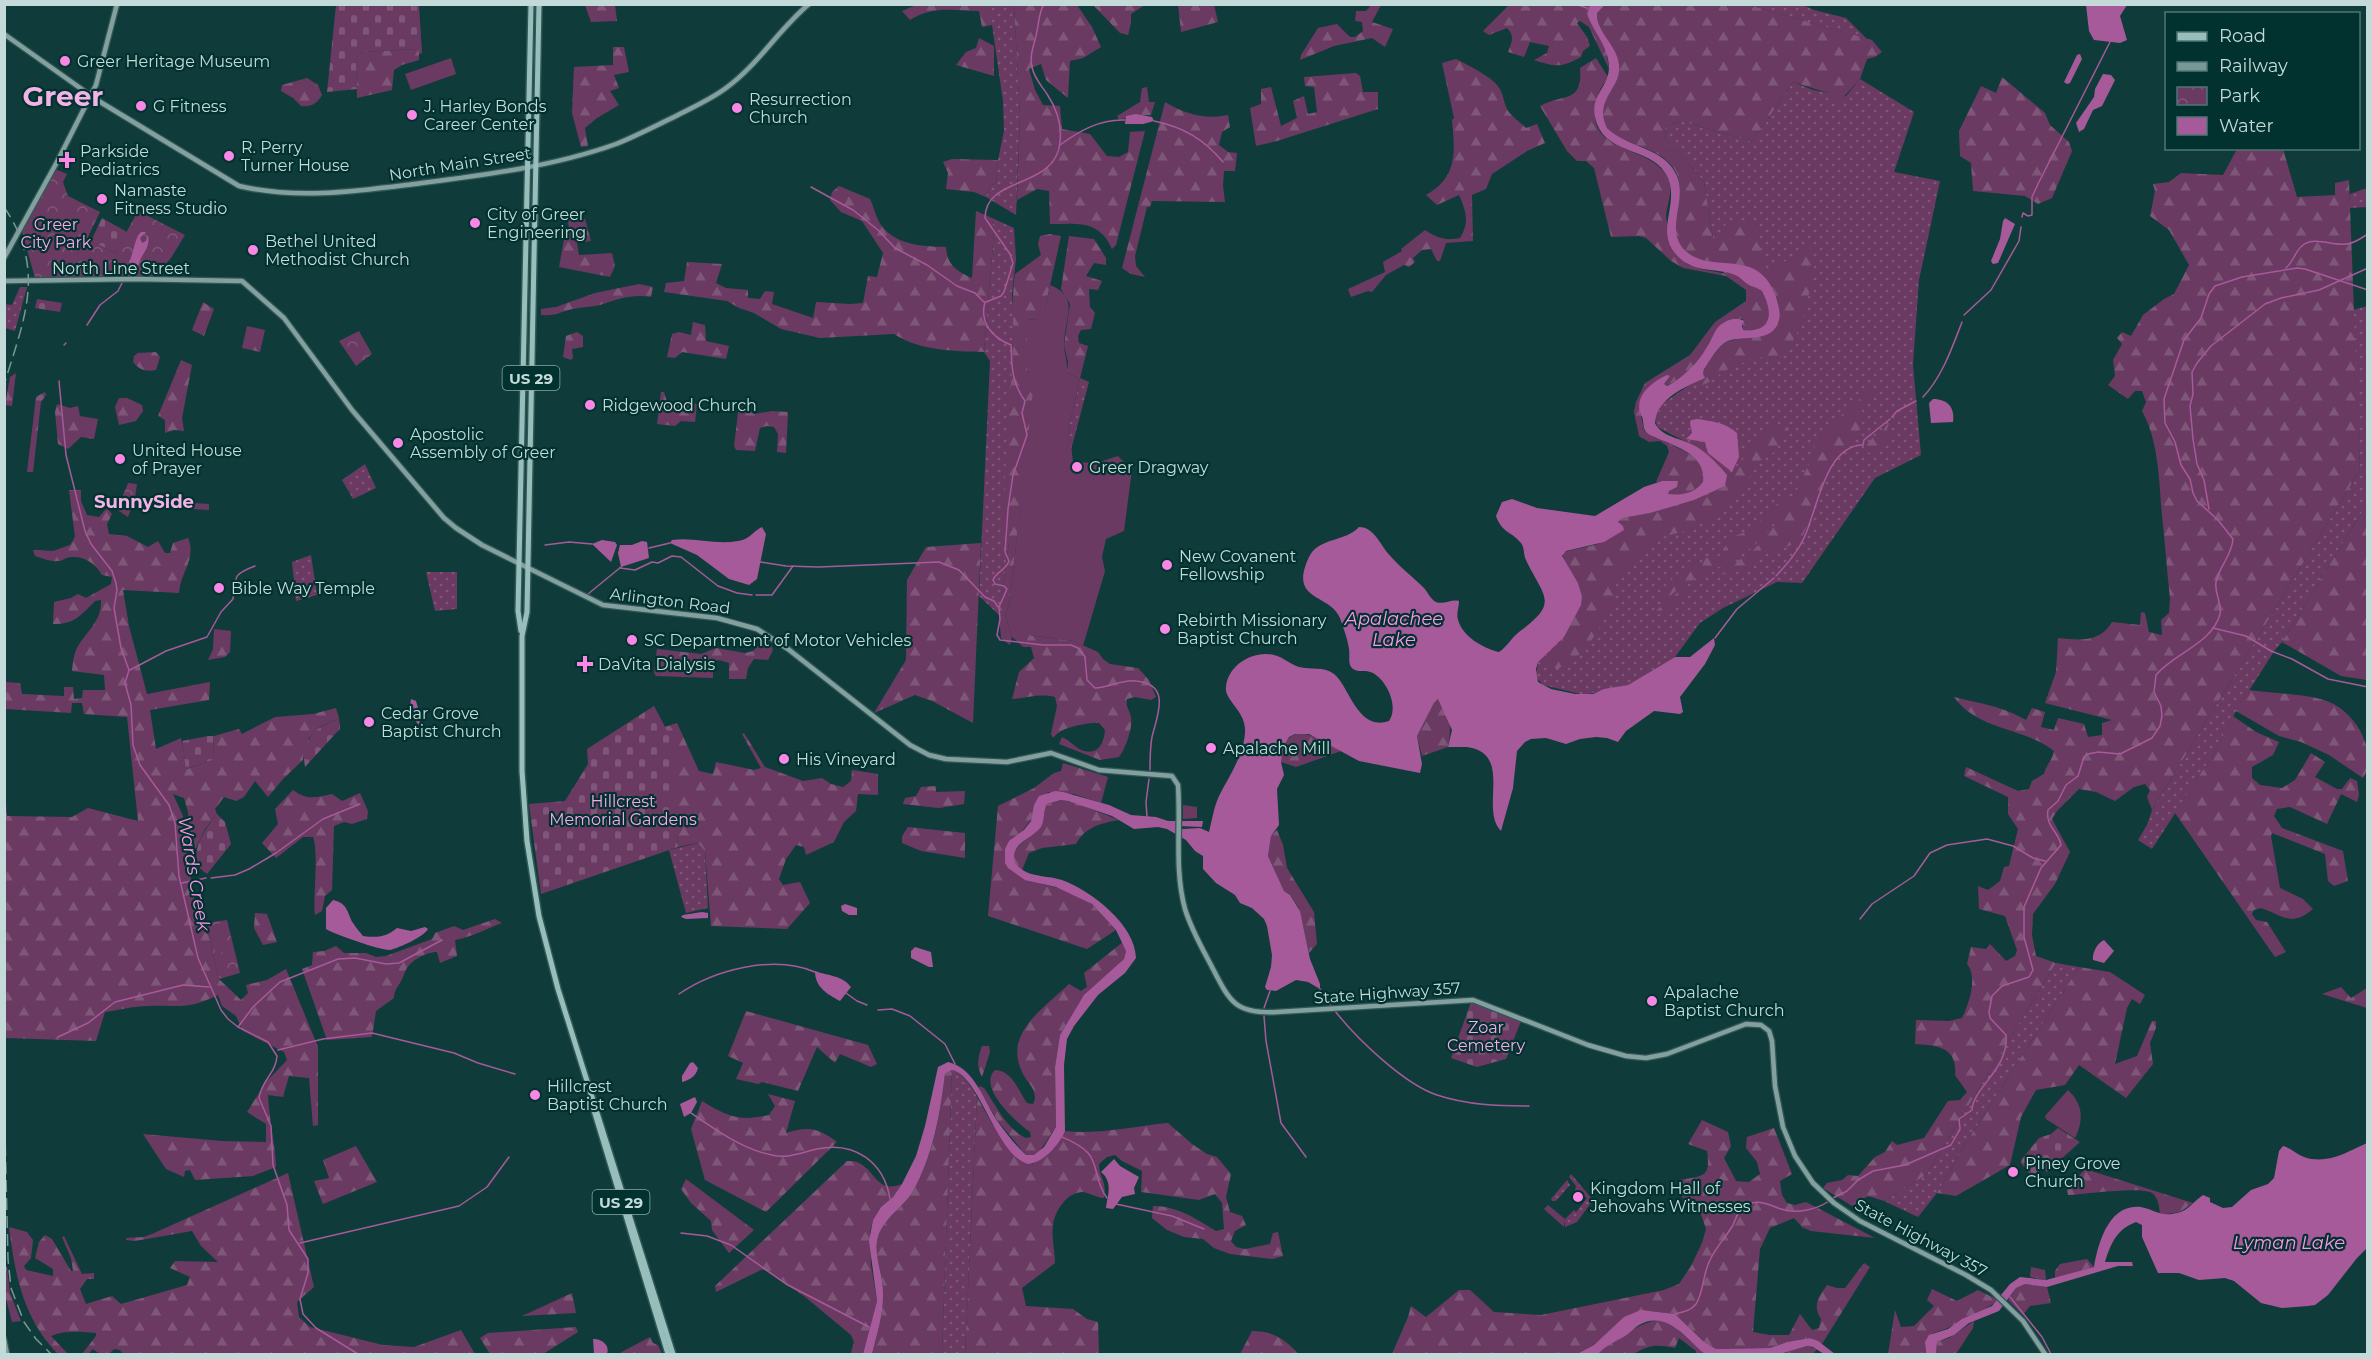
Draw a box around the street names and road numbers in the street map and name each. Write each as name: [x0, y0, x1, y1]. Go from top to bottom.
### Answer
street label: North Main Street: [388, 143, 533, 185]
street label: North Line Street: [52, 259, 190, 278]
road number: US 29: [502, 366, 560, 390]
street label: Arlington Road: [609, 584, 731, 618]
street label: State Highway 357: [1313, 978, 1461, 1008]
road number: US 29: [592, 1190, 650, 1214]
street label: State Highway 357: [1852, 1195, 1990, 1281]

